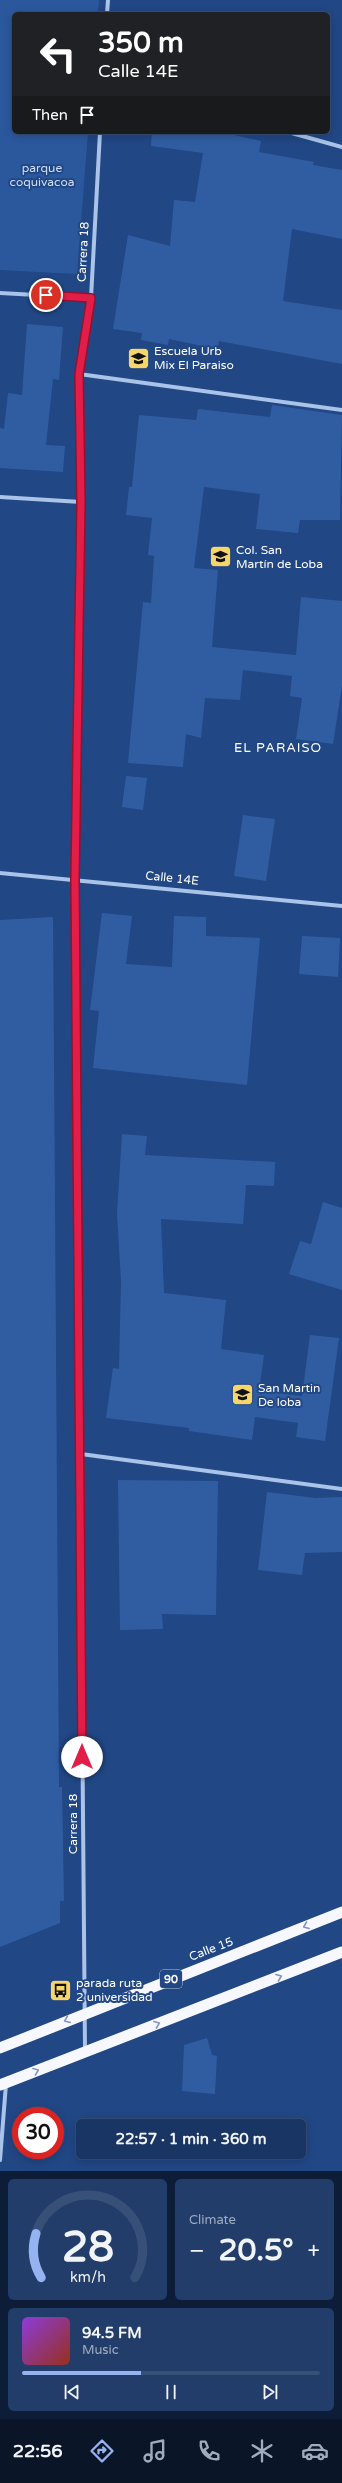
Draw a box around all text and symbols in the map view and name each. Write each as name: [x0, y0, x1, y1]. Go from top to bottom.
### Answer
text: 350 m: [98, 26, 184, 60]
icon: left: [32, 28, 84, 80]
text: Calle 14E: [98, 60, 179, 82]
icon: arrive: [76, 104, 98, 126]
text: Then: [32, 106, 68, 124]
park label: parque coquivacoa: [10, 161, 74, 189]
street label: Carrera 18: [74, 221, 92, 283]
pin: [29, 278, 63, 312]
icon: arrive: [35, 284, 57, 306]
place label: Escuela Urb Mix El Paraiso: [154, 344, 234, 372]
school or university icon: Escuela Urb Mix El Paraiso: [126, 345, 152, 371]
place label: Col. San Martín de Loba: [236, 543, 323, 571]
school or university icon: Col. San Martín de Loba: [208, 544, 234, 570]
district label: EL PARAISO: [234, 740, 322, 756]
street label: Calle 14E: [145, 868, 200, 888]
place label: San Martin De loba: [258, 1381, 320, 1409]
school or university icon: San Martin De loba: [230, 1382, 256, 1408]
position arrow: [61, 1736, 103, 1778]
street label: Carrera 18: [66, 1794, 80, 1854]
one-way arrow: [302, 1922, 309, 1930]
street label: Calle 15: [187, 1934, 235, 1964]
road number: 90: [160, 1970, 182, 1988]
one-way arrow: [275, 1973, 282, 1981]
place label: parada ruta 2 universidad: [76, 1976, 153, 2004]
bus stop icon: parada ruta 2 universidad: [47, 1977, 73, 2003]
one-way arrow: [64, 2015, 72, 2023]
one-way arrow: [154, 2021, 161, 2029]
one-way arrow: [33, 2068, 40, 2076]
speed limit sign: 30: [12, 2107, 64, 2159]
text: 22:57 · 1 min · 360 m: [116, 2130, 266, 2148]
text: Climate: [189, 2212, 236, 2228]
text: 28: [61, 2222, 114, 2272]
text: 20.5°: [219, 2232, 294, 2269]
text: −: [189, 2238, 205, 2264]
text: +: [308, 2238, 320, 2264]
text: km/h: [70, 2268, 105, 2285]
text: 94.5 FM: [82, 2324, 142, 2342]
text: Music: [82, 2342, 119, 2358]
icon: previous: [61, 2381, 83, 2403]
icon: pause: [160, 2381, 182, 2403]
icon: next: [259, 2381, 281, 2403]
icon: directions: [88, 2437, 116, 2465]
icon: music: [141, 2437, 169, 2465]
icon: phone: [195, 2437, 223, 2465]
icon: climate: [248, 2437, 276, 2465]
icon: car: [301, 2437, 329, 2465]
text: 22:56: [13, 2440, 63, 2462]

